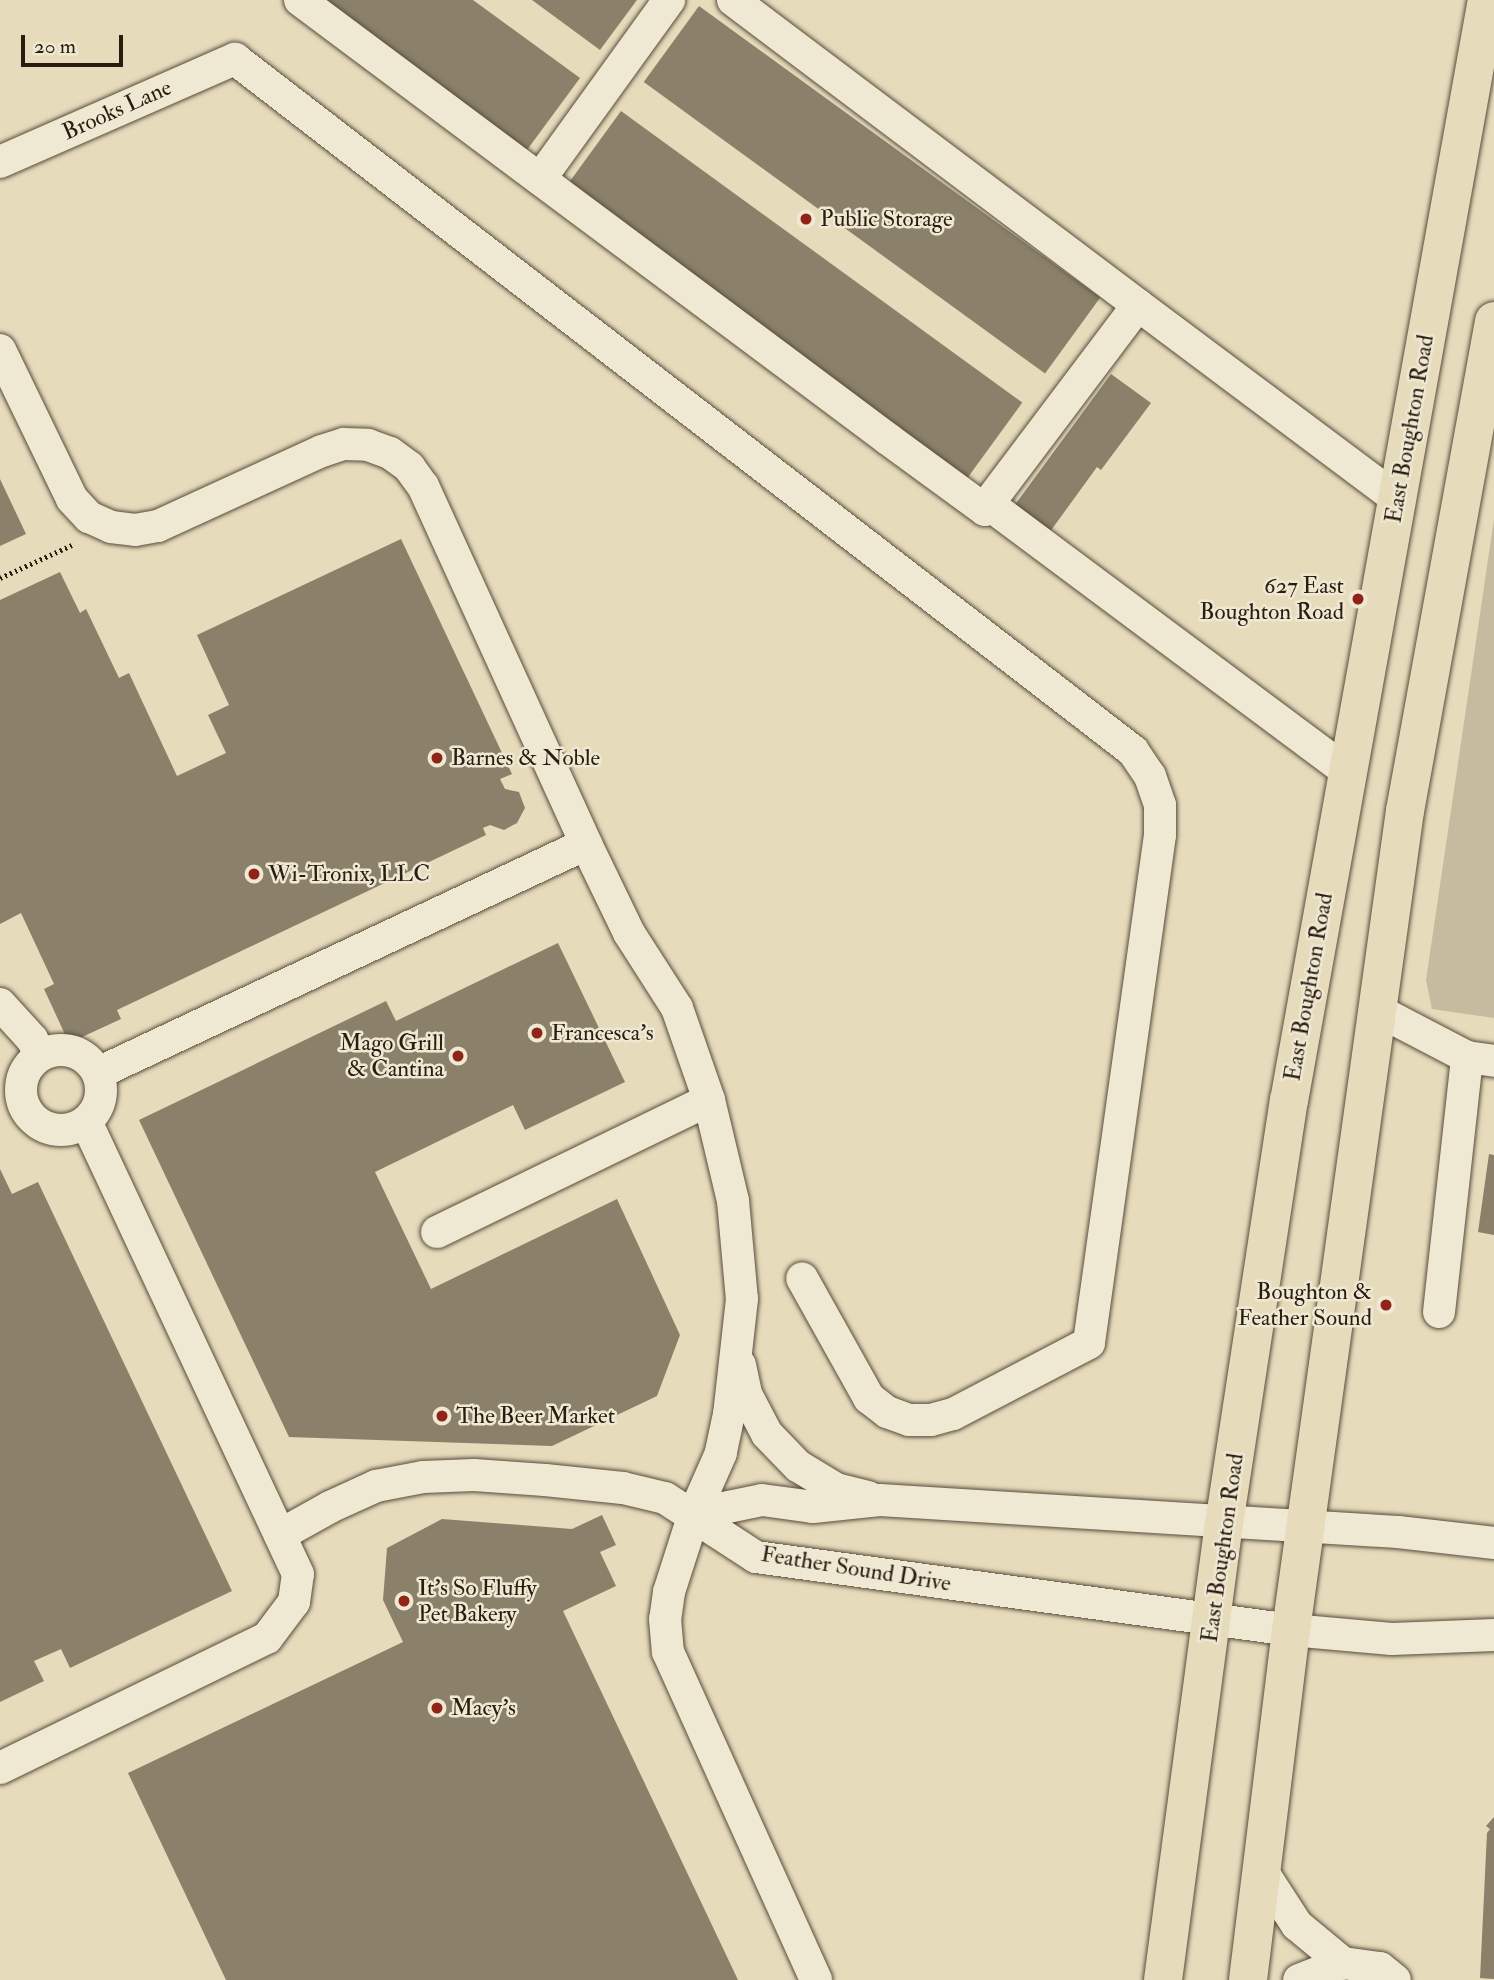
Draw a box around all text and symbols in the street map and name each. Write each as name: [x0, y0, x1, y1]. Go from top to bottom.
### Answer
scale bar: [24, 21, 126, 65]
text: 20 m: [34, 33, 76, 60]
street label: Brooks Lane: [58, 74, 176, 146]
place label: Public Storage: [820, 205, 953, 233]
marker: Public Storage: [798, 211, 814, 227]
street label: East Boughton Road: [1380, 333, 1440, 525]
place label: 627 East Boughton Road: [1199, 572, 1344, 626]
marker: 627 East Boughton Road: [1350, 591, 1366, 607]
place label: Barnes & Noble: [451, 744, 600, 772]
marker: Barnes & Noble: [429, 750, 445, 766]
place label: Wi-Tronix, LLC: [268, 860, 430, 888]
marker: Wi-Tronix, LLC: [246, 866, 262, 882]
street label: East Boughton Road: [1279, 891, 1339, 1083]
place label: Francesca's: [551, 1019, 654, 1047]
marker: Francesca's: [529, 1025, 545, 1041]
place label: Mago Grill & Cantina: [339, 1029, 444, 1083]
marker: Mago Grill & Cantina: [450, 1048, 466, 1064]
place label: Boughton & Feather Sound: [1238, 1278, 1372, 1332]
marker: Boughton & Feather Sound: [1378, 1297, 1394, 1313]
place label: The Beer Market: [456, 1402, 615, 1430]
marker: The Beer Market: [434, 1408, 450, 1424]
street label: East Boughton Road: [1196, 1452, 1250, 1644]
street label: Feather Sound Drive: [759, 1540, 953, 1598]
place label: It's So Fluffy Pet Bakery: [418, 1574, 537, 1628]
marker: It's So Fluffy Pet Bakery: [396, 1593, 412, 1609]
place label: Macy's: [451, 1694, 516, 1722]
marker: Macy's: [429, 1700, 445, 1716]

